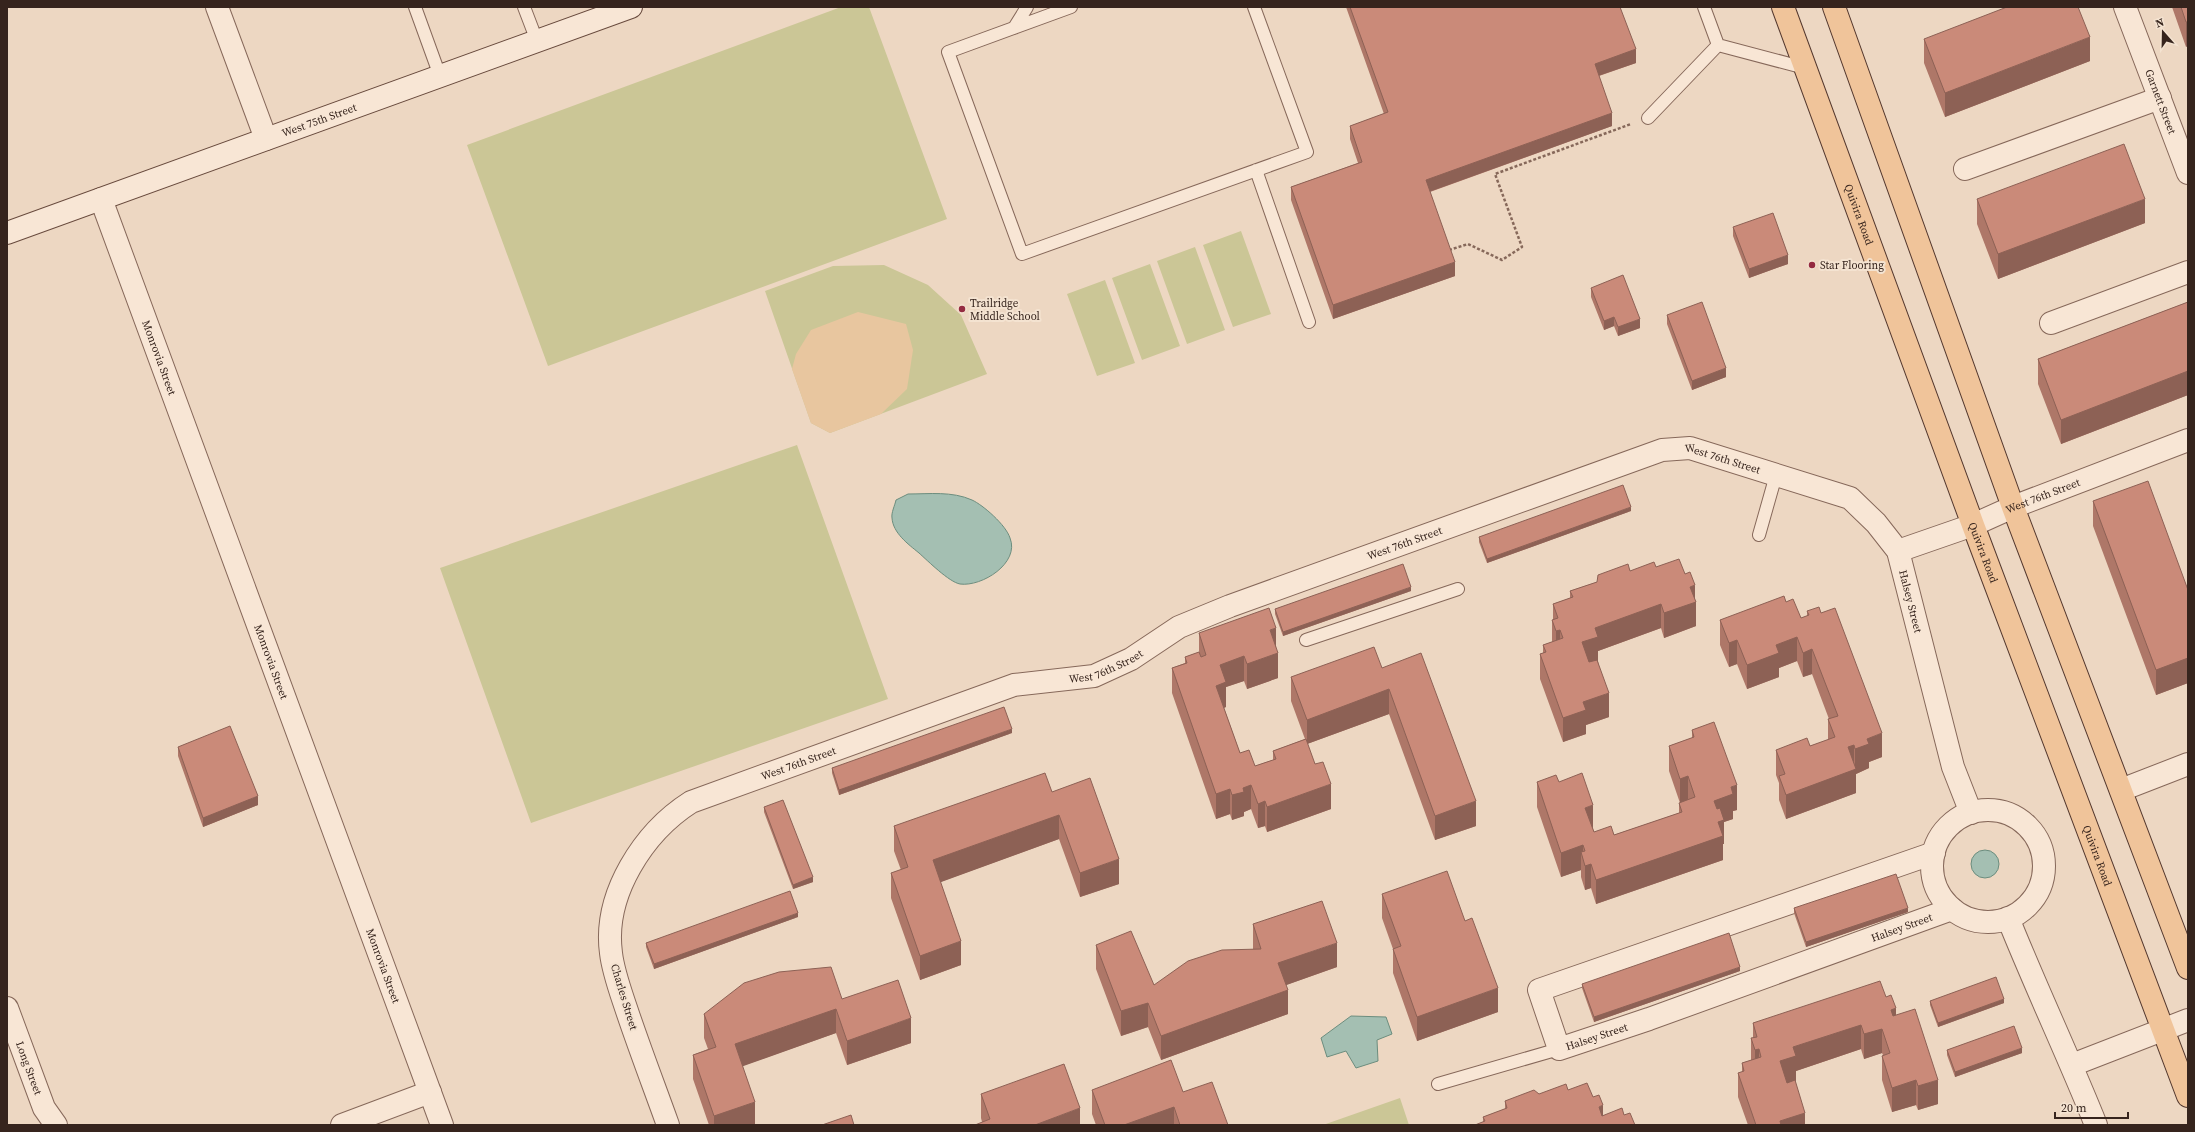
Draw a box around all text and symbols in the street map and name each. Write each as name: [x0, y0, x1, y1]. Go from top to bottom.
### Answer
north arrow: [2143, 12, 2183, 52]
text: N: [2153, 15, 2166, 31]
street label: Garnett Street: [2142, 67, 2180, 136]
street label: West 75th Street: [280, 99, 359, 140]
street label: Quivira Road: [1841, 182, 1877, 248]
place label: Star Flooring: [1820, 258, 1884, 273]
marker: Star Flooring: [1807, 260, 1817, 270]
place label: Trailridge Middle School: [970, 296, 1040, 324]
marker: Trailridge Middle School: [957, 304, 967, 314]
street label: Monrovia Street: [139, 318, 180, 397]
street label: West 76th Street: [1684, 440, 1763, 477]
street label: West 76th Street: [2003, 474, 2082, 517]
street label: Quivira Road: [1965, 520, 2002, 586]
street label: West 76th Street: [1365, 522, 1444, 563]
street label: Halsey Street: [1896, 568, 1926, 635]
street label: Monrovia Street: [251, 622, 292, 701]
street label: West 76th Street: [1068, 645, 1146, 686]
street label: West 76th Street: [759, 743, 838, 784]
street label: Quivira Road: [2079, 823, 2116, 889]
street label: Halsey Street: [1869, 909, 1935, 945]
street label: Monrovia Street: [363, 926, 404, 1006]
street label: Charles Street: [607, 962, 641, 1032]
street label: Halsey Street: [1564, 1019, 1630, 1054]
street label: Long Street: [12, 1039, 46, 1097]
scale bar: [2055, 1094, 2128, 1120]
text: 20 m: [2061, 1100, 2087, 1116]

